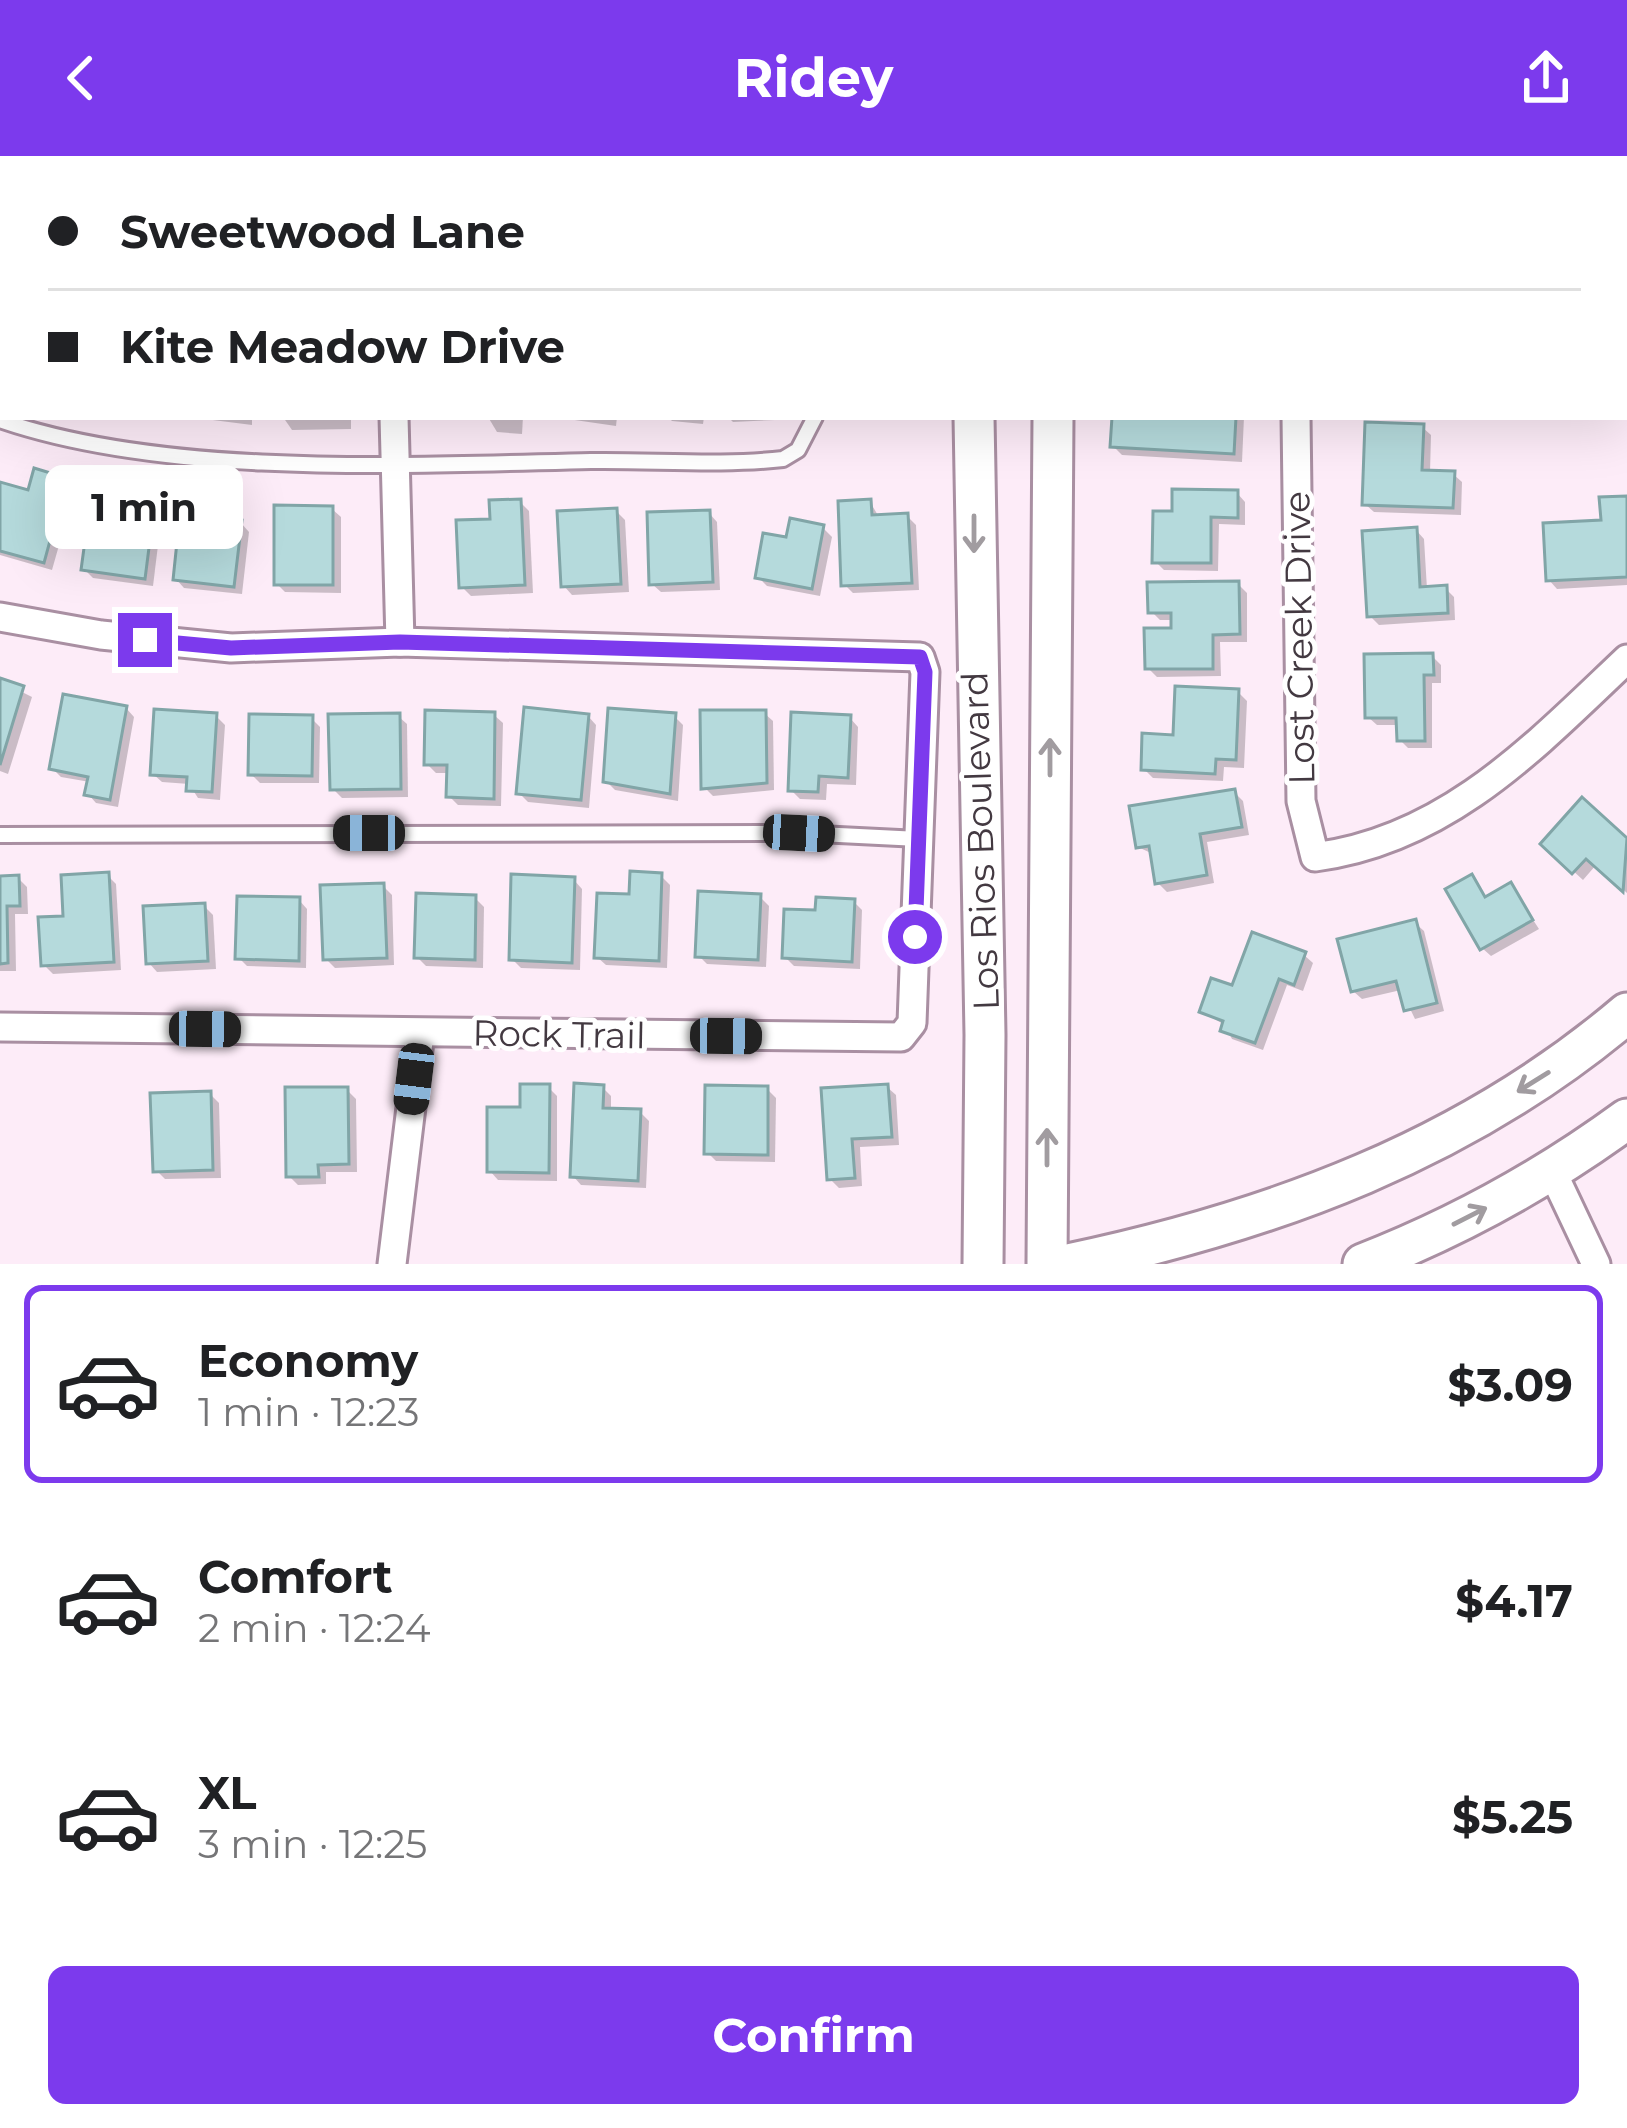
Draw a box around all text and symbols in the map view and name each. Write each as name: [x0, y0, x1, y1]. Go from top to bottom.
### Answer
icon: back: [48, 45, 114, 111]
text: Ridey: [734, 45, 893, 111]
icon: share: [1513, 45, 1579, 111]
text: Sweetwood Lane: [120, 204, 525, 259]
text: Kite Meadow Drive: [120, 319, 565, 374]
callout: 1 min: [46, 466, 244, 550]
text: 1 min: [91, 483, 197, 531]
street label: Lost Creek Drive: [1274, 491, 1324, 785]
one-way arrow: [963, 514, 985, 553]
route end: [118, 613, 172, 667]
street label: Los Rios Boulevard: [952, 671, 1008, 1011]
one-way arrow: [1039, 738, 1061, 777]
car: [762, 813, 836, 853]
car: [333, 815, 405, 851]
route start: [888, 910, 942, 964]
car: [169, 1010, 241, 1048]
street label: Rock Trail: [472, 1010, 646, 1058]
car: [690, 1017, 762, 1055]
car: [392, 1041, 436, 1117]
one-way arrow: [1517, 1070, 1551, 1095]
one-way arrow: [1036, 1128, 1059, 1167]
one-way arrow: [1452, 1204, 1487, 1227]
icon: car: [54, 1330, 162, 1438]
text: Economy: [198, 1333, 418, 1388]
text: $3.09: [1447, 1357, 1573, 1412]
text: 1 min · 12:23: [198, 1388, 419, 1436]
icon: car: [54, 1546, 162, 1654]
text: Comfort: [198, 1549, 393, 1604]
text: $4.17: [1455, 1573, 1573, 1628]
text: 2 min · 12:24: [198, 1604, 430, 1652]
icon: car: [54, 1762, 162, 1870]
text: XL: [198, 1765, 256, 1820]
text: $5.25: [1452, 1789, 1573, 1844]
text: 3 min · 12:25: [198, 1820, 427, 1868]
button: Confirm: [48, 1966, 1579, 2104]

